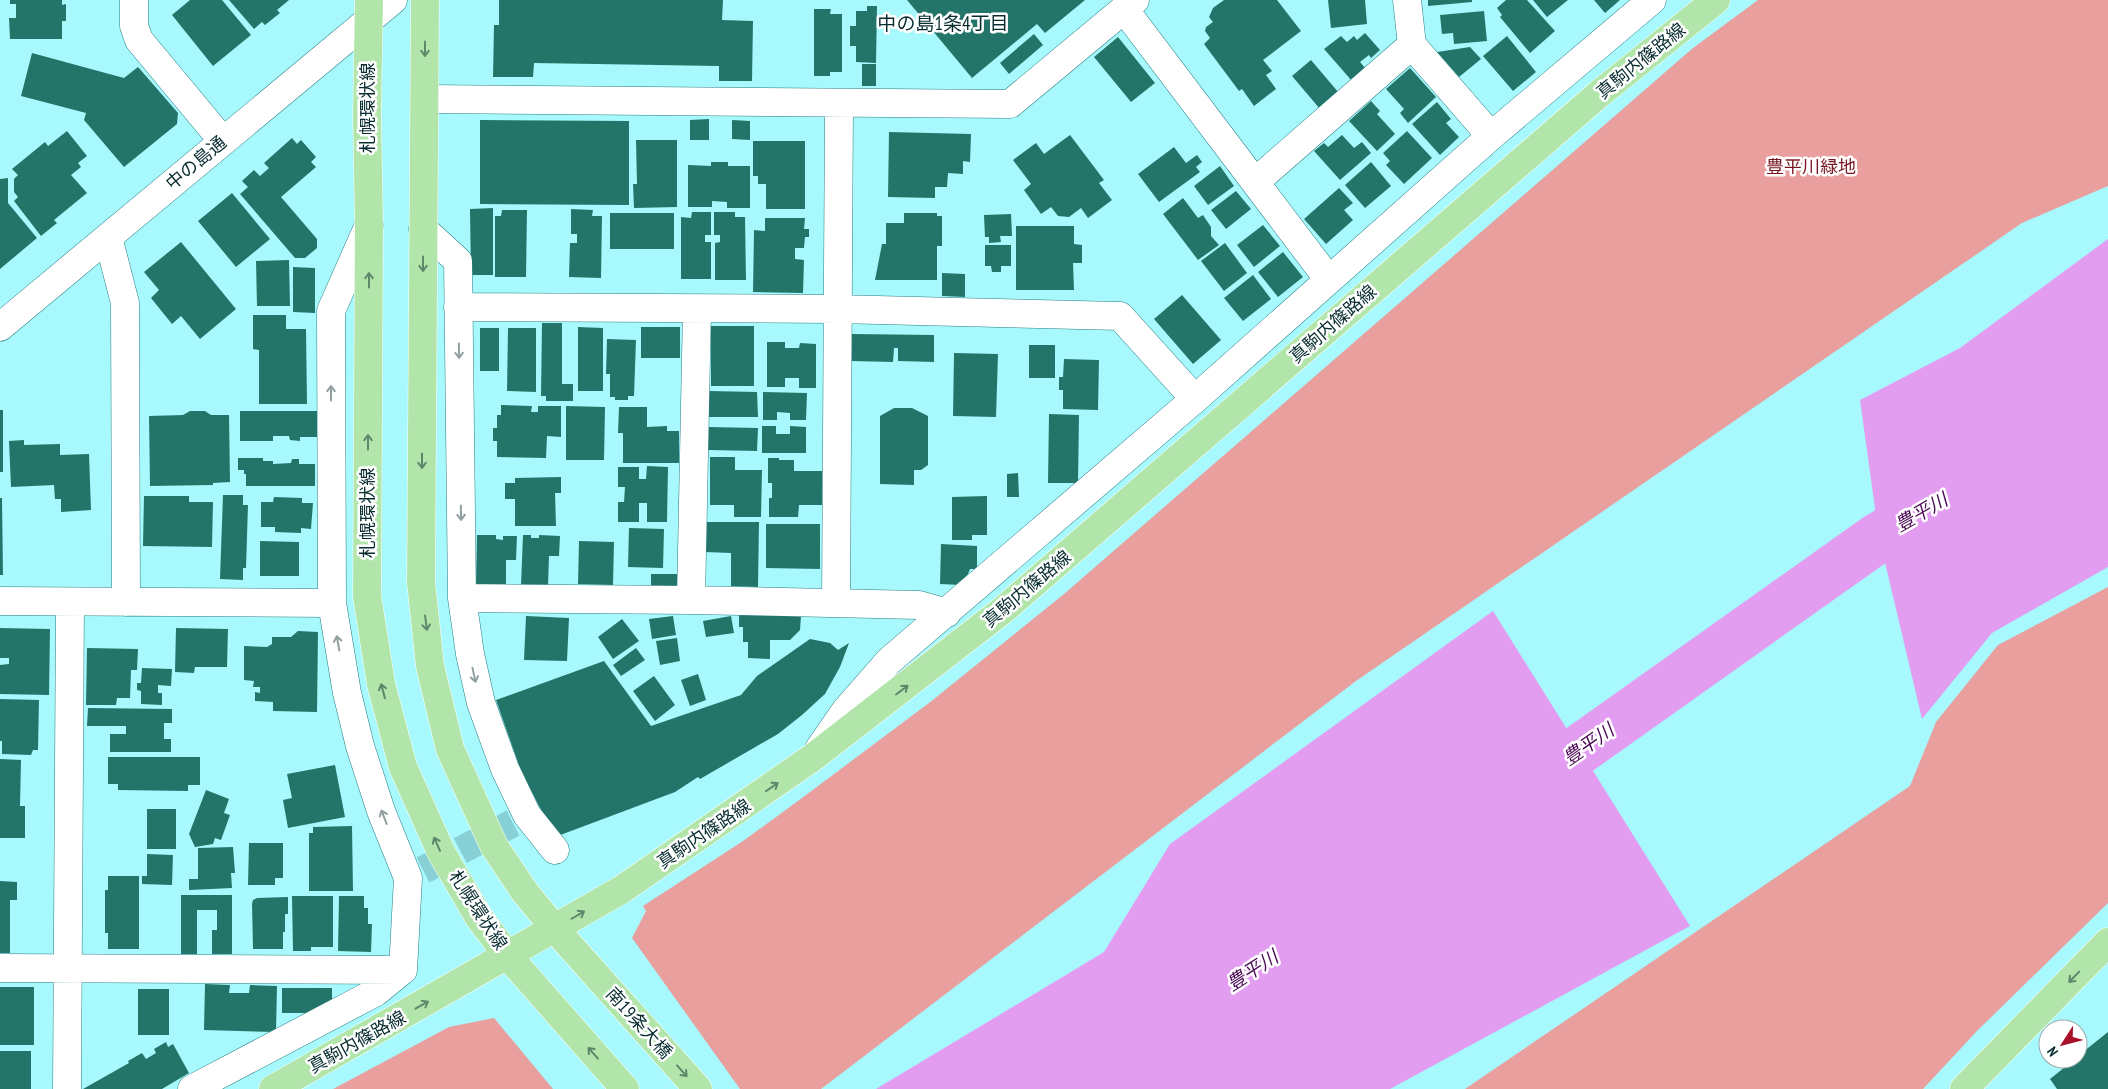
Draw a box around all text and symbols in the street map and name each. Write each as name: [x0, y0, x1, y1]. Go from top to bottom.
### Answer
district label: 中の島1条4丁目: [877, 11, 1009, 35]
street label: 真駒内篠路線: [1591, 18, 1690, 104]
one-way arrow: [420, 40, 430, 56]
street label: 札幌環状線: [356, 63, 379, 153]
street label: 中の島通: [161, 131, 231, 195]
park label: 豊平川緑地: [1766, 155, 1856, 178]
one-way arrow: [418, 255, 428, 271]
one-way arrow: [364, 272, 373, 288]
street label: 真駒内篠路線: [1284, 280, 1381, 368]
one-way arrow: [454, 342, 463, 358]
one-way arrow: [326, 386, 336, 402]
one-way arrow: [363, 435, 373, 451]
one-way arrow: [417, 452, 427, 469]
street label: 札幌環状線: [356, 468, 379, 558]
water label: 豊平川: [1890, 486, 1953, 537]
one-way arrow: [456, 504, 466, 521]
street label: 真駒内篠路線: [978, 545, 1075, 632]
one-way arrow: [421, 615, 431, 631]
one-way arrow: [333, 635, 343, 651]
one-way arrow: [469, 666, 479, 682]
one-way arrow: [378, 683, 387, 699]
one-way arrow: [895, 684, 908, 695]
water label: 豊平川: [1558, 717, 1620, 770]
one-way arrow: [765, 782, 779, 792]
street label: 真駒内篠路線: [653, 794, 755, 873]
one-way arrow: [379, 809, 388, 825]
one-way arrow: [432, 837, 442, 852]
street label: 札幌環状線: [444, 866, 513, 954]
one-way arrow: [571, 910, 585, 920]
water label: 豊平川: [1222, 943, 1284, 996]
one-way arrow: [2068, 971, 2080, 983]
street label: 南19条大橋: [601, 982, 677, 1063]
one-way arrow: [415, 1000, 430, 1010]
street label: 真駒内篠路線: [304, 1005, 410, 1078]
north arrow: [2038, 1019, 2088, 1069]
text: N: [2043, 1043, 2062, 1060]
one-way arrow: [587, 1046, 599, 1059]
one-way arrow: [676, 1065, 688, 1078]

